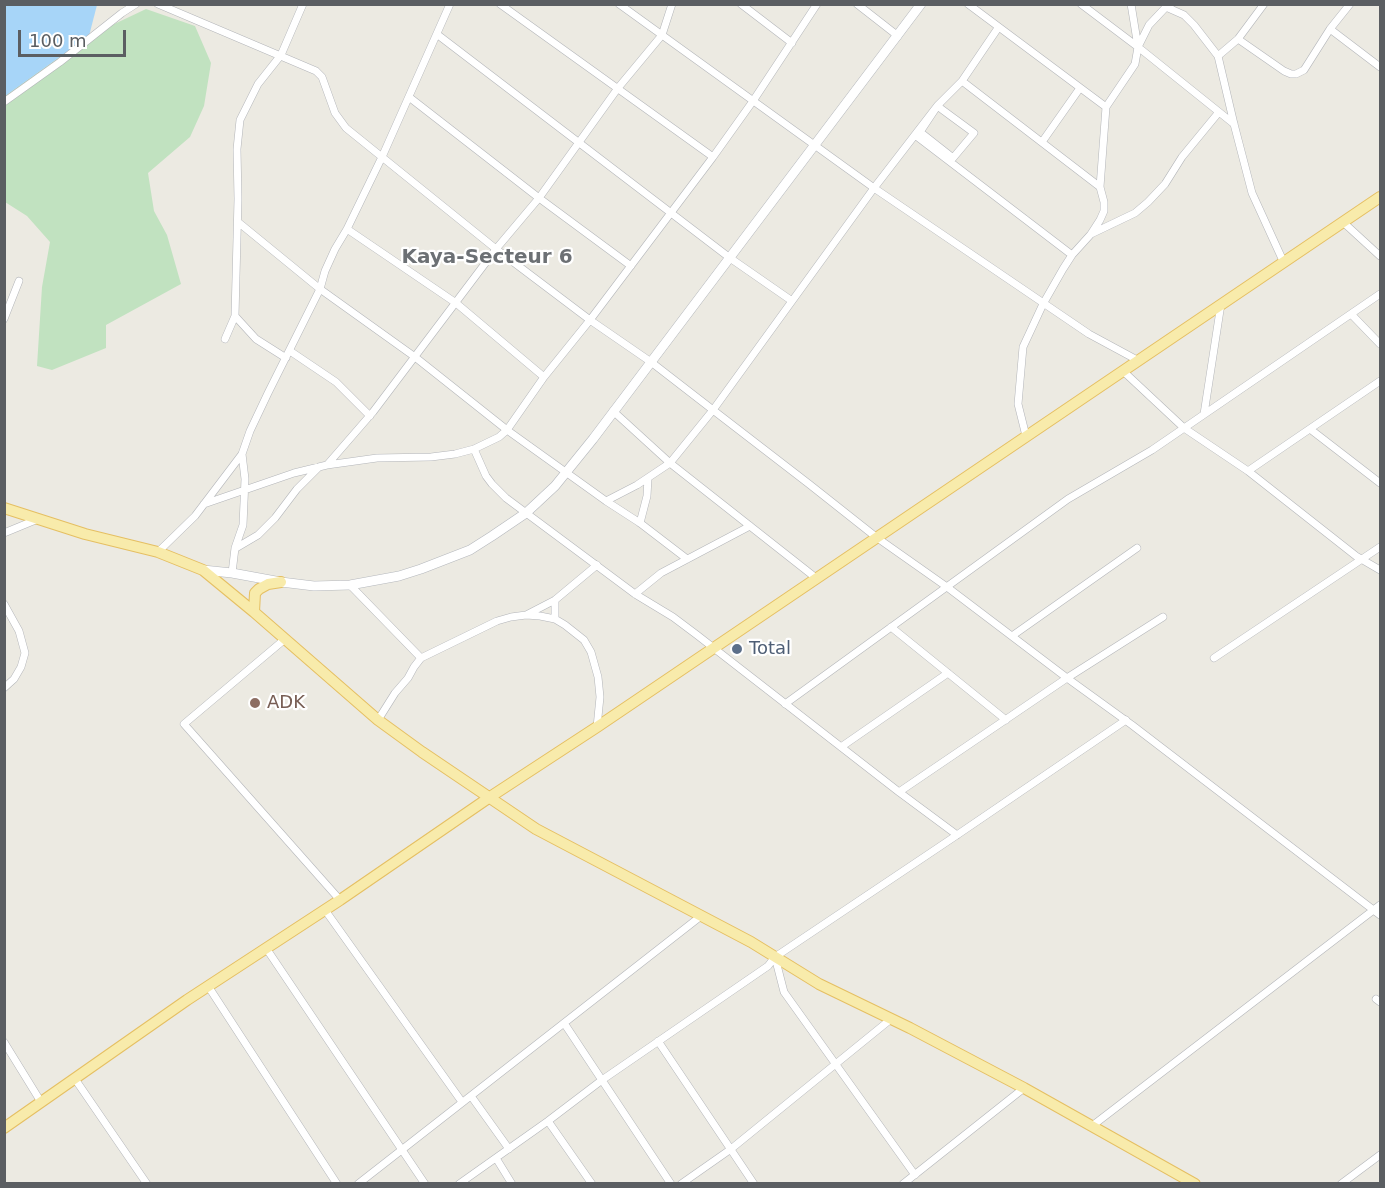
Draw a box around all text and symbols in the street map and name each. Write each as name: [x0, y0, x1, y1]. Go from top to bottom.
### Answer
scale bar: [21, 18, 129, 56]
text: 100 m: [29, 30, 87, 51]
district label: Kaya-Secteur 6: [401, 246, 573, 270]
place label: Total: [749, 638, 791, 660]
marker: Total: [730, 642, 744, 656]
place label: ADK: [267, 692, 305, 714]
marker: ADK: [248, 696, 262, 710]

